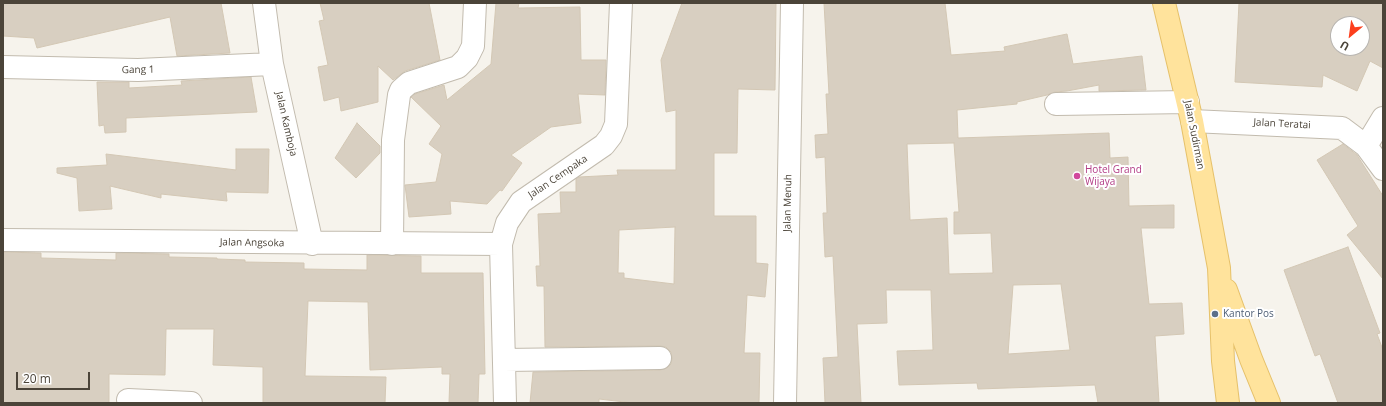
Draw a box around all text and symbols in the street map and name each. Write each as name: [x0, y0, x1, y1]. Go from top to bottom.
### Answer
north arrow: [1330, 16, 1370, 56]
text: U: [1337, 37, 1352, 55]
street label: Gang 1: [122, 64, 154, 76]
street label: Jalan Kamboja: [273, 90, 299, 158]
street label: Jalan Sudirman: [1181, 99, 1207, 171]
street label: Jalan Teratai: [1253, 117, 1311, 131]
street label: Jalan Cempaka: [526, 153, 590, 201]
place label: Hotel Grand Wijaya: [1085, 164, 1142, 188]
marker: Hotel Grand Wijaya: [1072, 171, 1082, 181]
street label: Jalan Menuh: [781, 174, 795, 232]
street label: Jalan Angsoka: [220, 236, 284, 250]
place label: Kantor Pos: [1223, 308, 1274, 320]
marker: Kantor Pos: [1210, 309, 1220, 319]
scale bar: [18, 364, 92, 390]
text: 20 m: [23, 370, 51, 387]

